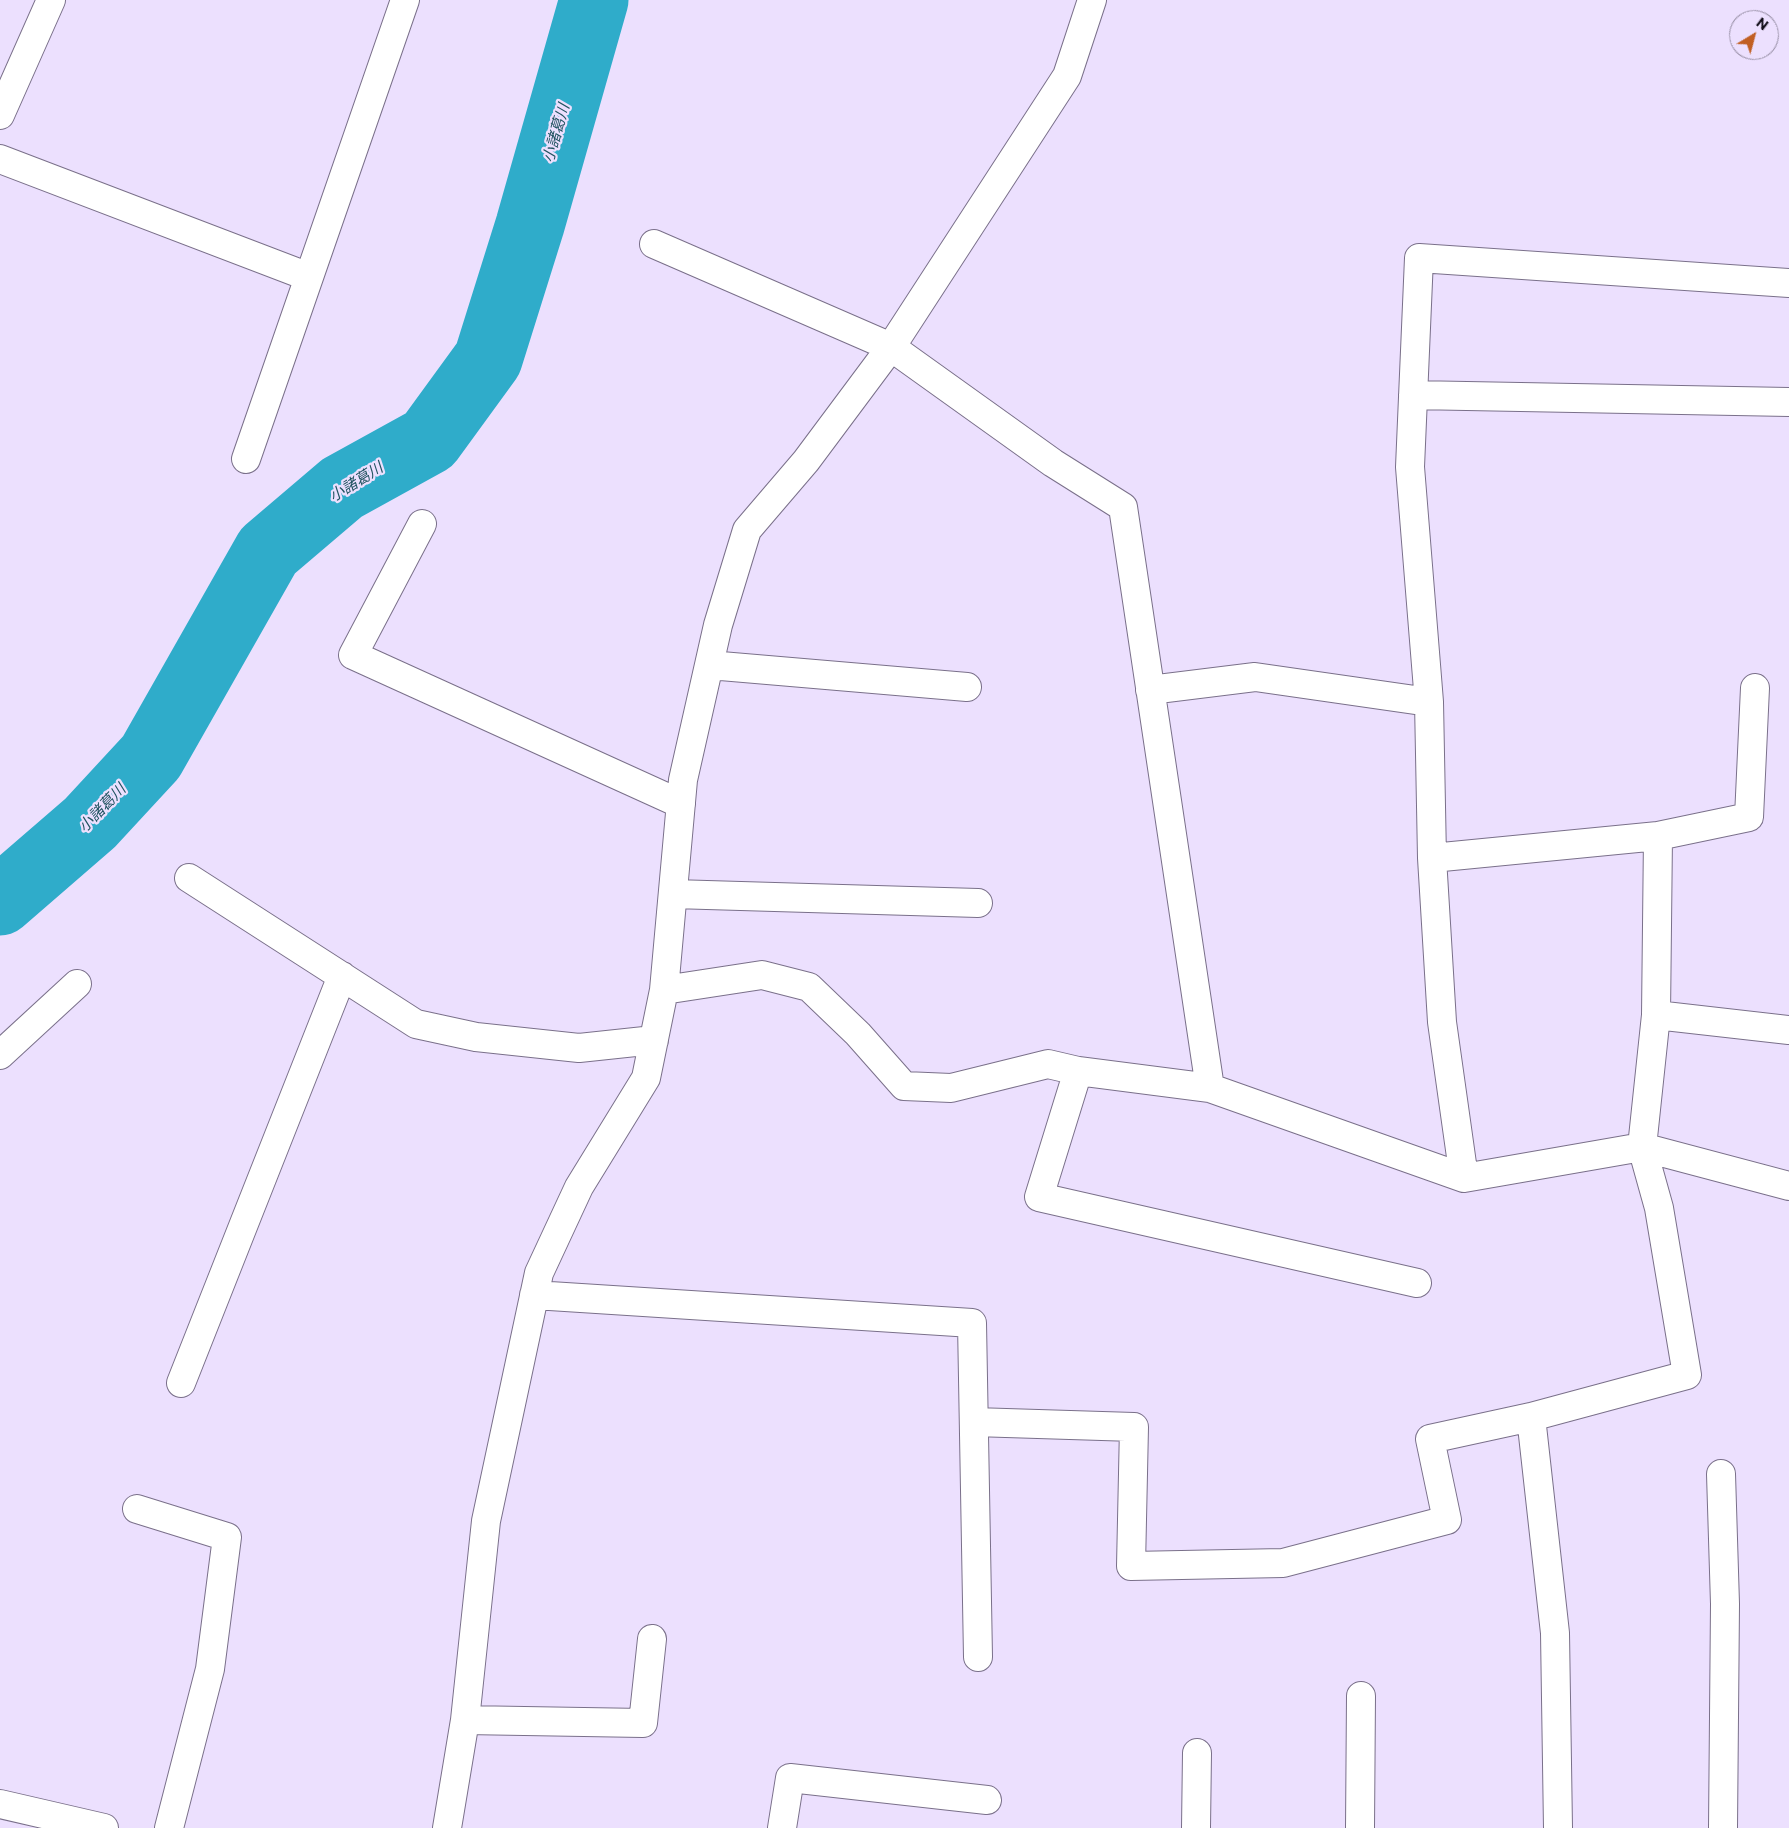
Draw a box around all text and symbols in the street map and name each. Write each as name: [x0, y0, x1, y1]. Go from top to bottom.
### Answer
north arrow: [1729, 10, 1779, 60]
text: N: [1753, 13, 1772, 33]
water label: 小諸葛川: [539, 102, 573, 164]
water label: 小諸葛川: [326, 458, 386, 506]
water label: 小諸葛川: [75, 780, 129, 836]

